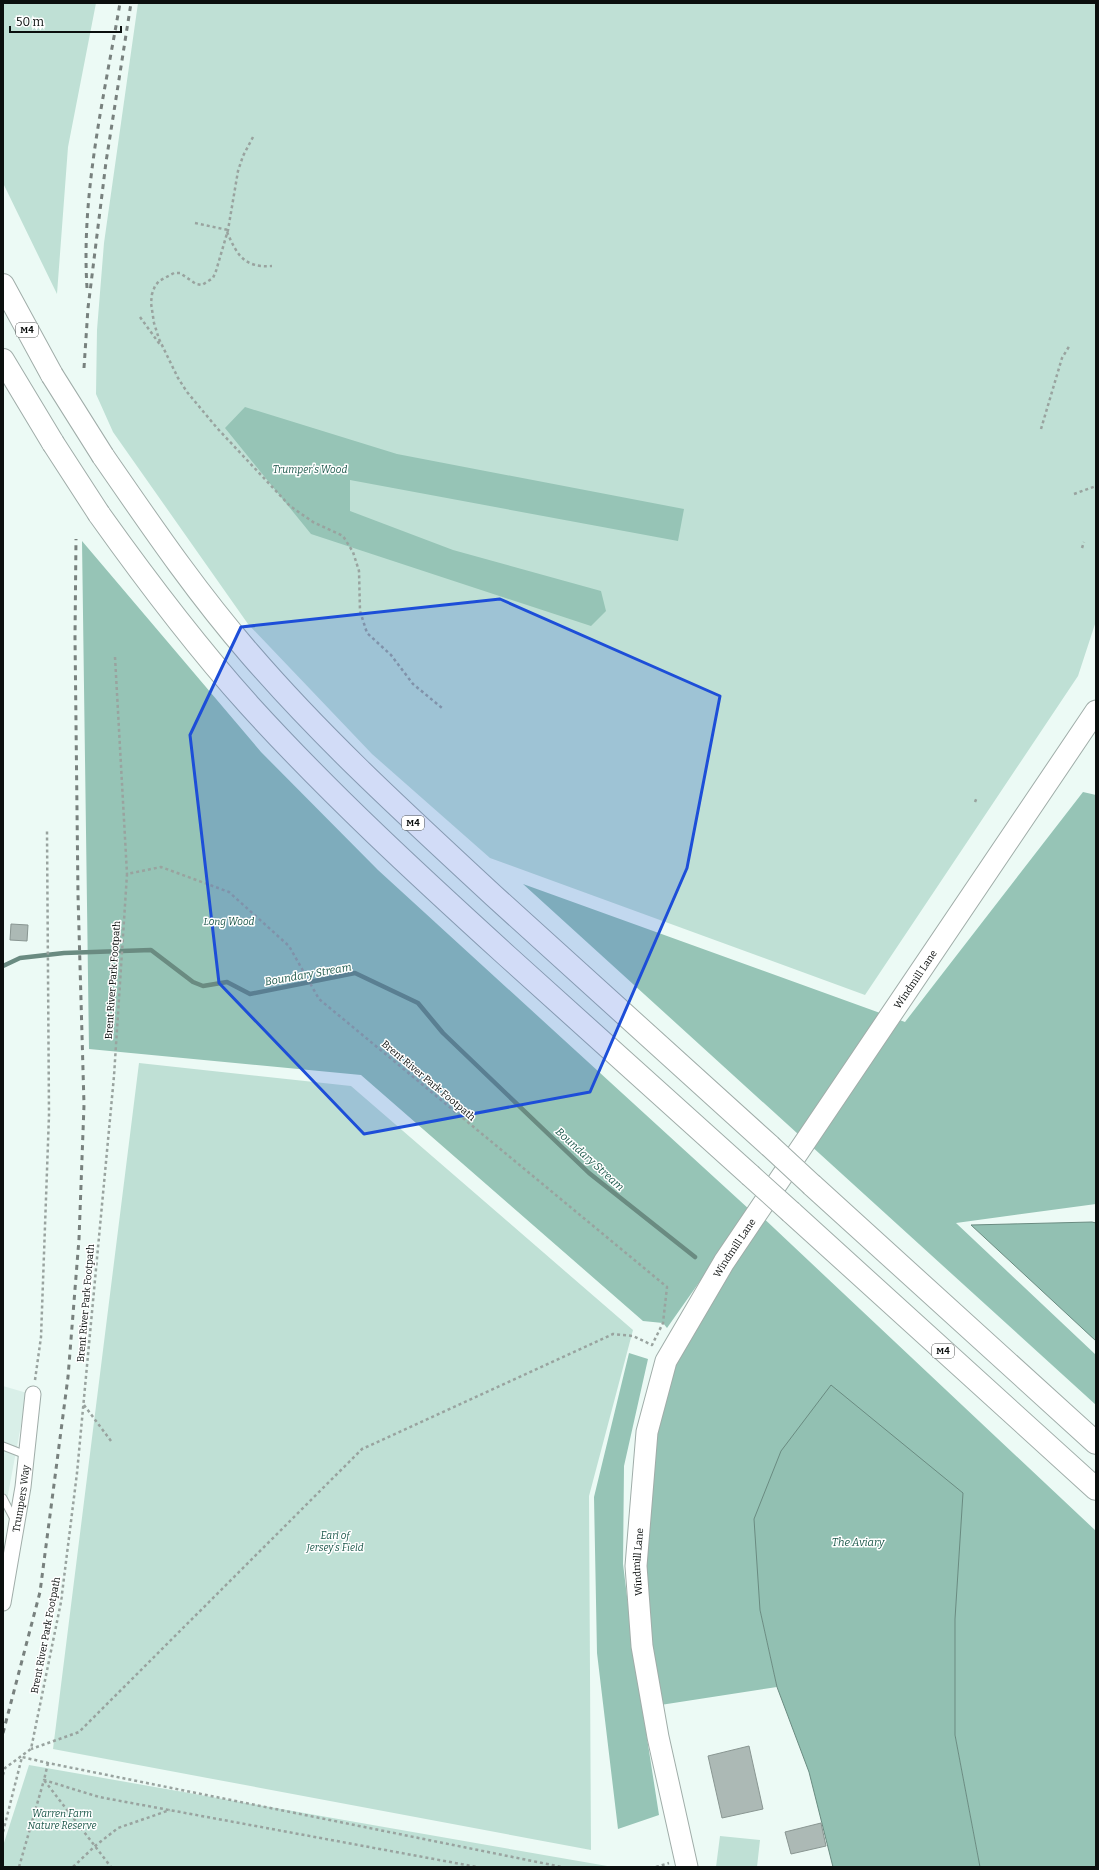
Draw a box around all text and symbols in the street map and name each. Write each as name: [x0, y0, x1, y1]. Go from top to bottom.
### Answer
scale bar: [10, 8, 121, 34]
text: 50 m: [16, 15, 45, 29]
road number: M4: [16, 323, 38, 337]
park label: Trumper's Wood: [273, 464, 347, 476]
road number: M4: [402, 816, 424, 830]
park label: Long Wood: [204, 916, 255, 928]
street label: Brent River Park Footpath: [103, 920, 123, 1040]
street label: Windmill Lane: [892, 948, 940, 1011]
water label: Boundary Stream: [264, 960, 353, 989]
street label: Brent River Park Footpath: [379, 1038, 478, 1124]
water label: Boundary Stream: [553, 1125, 627, 1194]
street label: Windmill Lane: [711, 1216, 759, 1280]
street label: Brent River Park Footpath: [75, 1243, 97, 1363]
road number: M4: [932, 1344, 954, 1358]
street label: Trumpers Way: [10, 1464, 32, 1533]
street label: Windmill Lane: [631, 1527, 646, 1596]
park label: Earl of Jersey's Field: [305, 1530, 364, 1554]
water label: The Aviary: [832, 1536, 886, 1549]
street label: Brent River Park Footpath: [29, 1575, 63, 1695]
park label: Warren Farm Nature Reserve: [28, 1808, 96, 1832]

